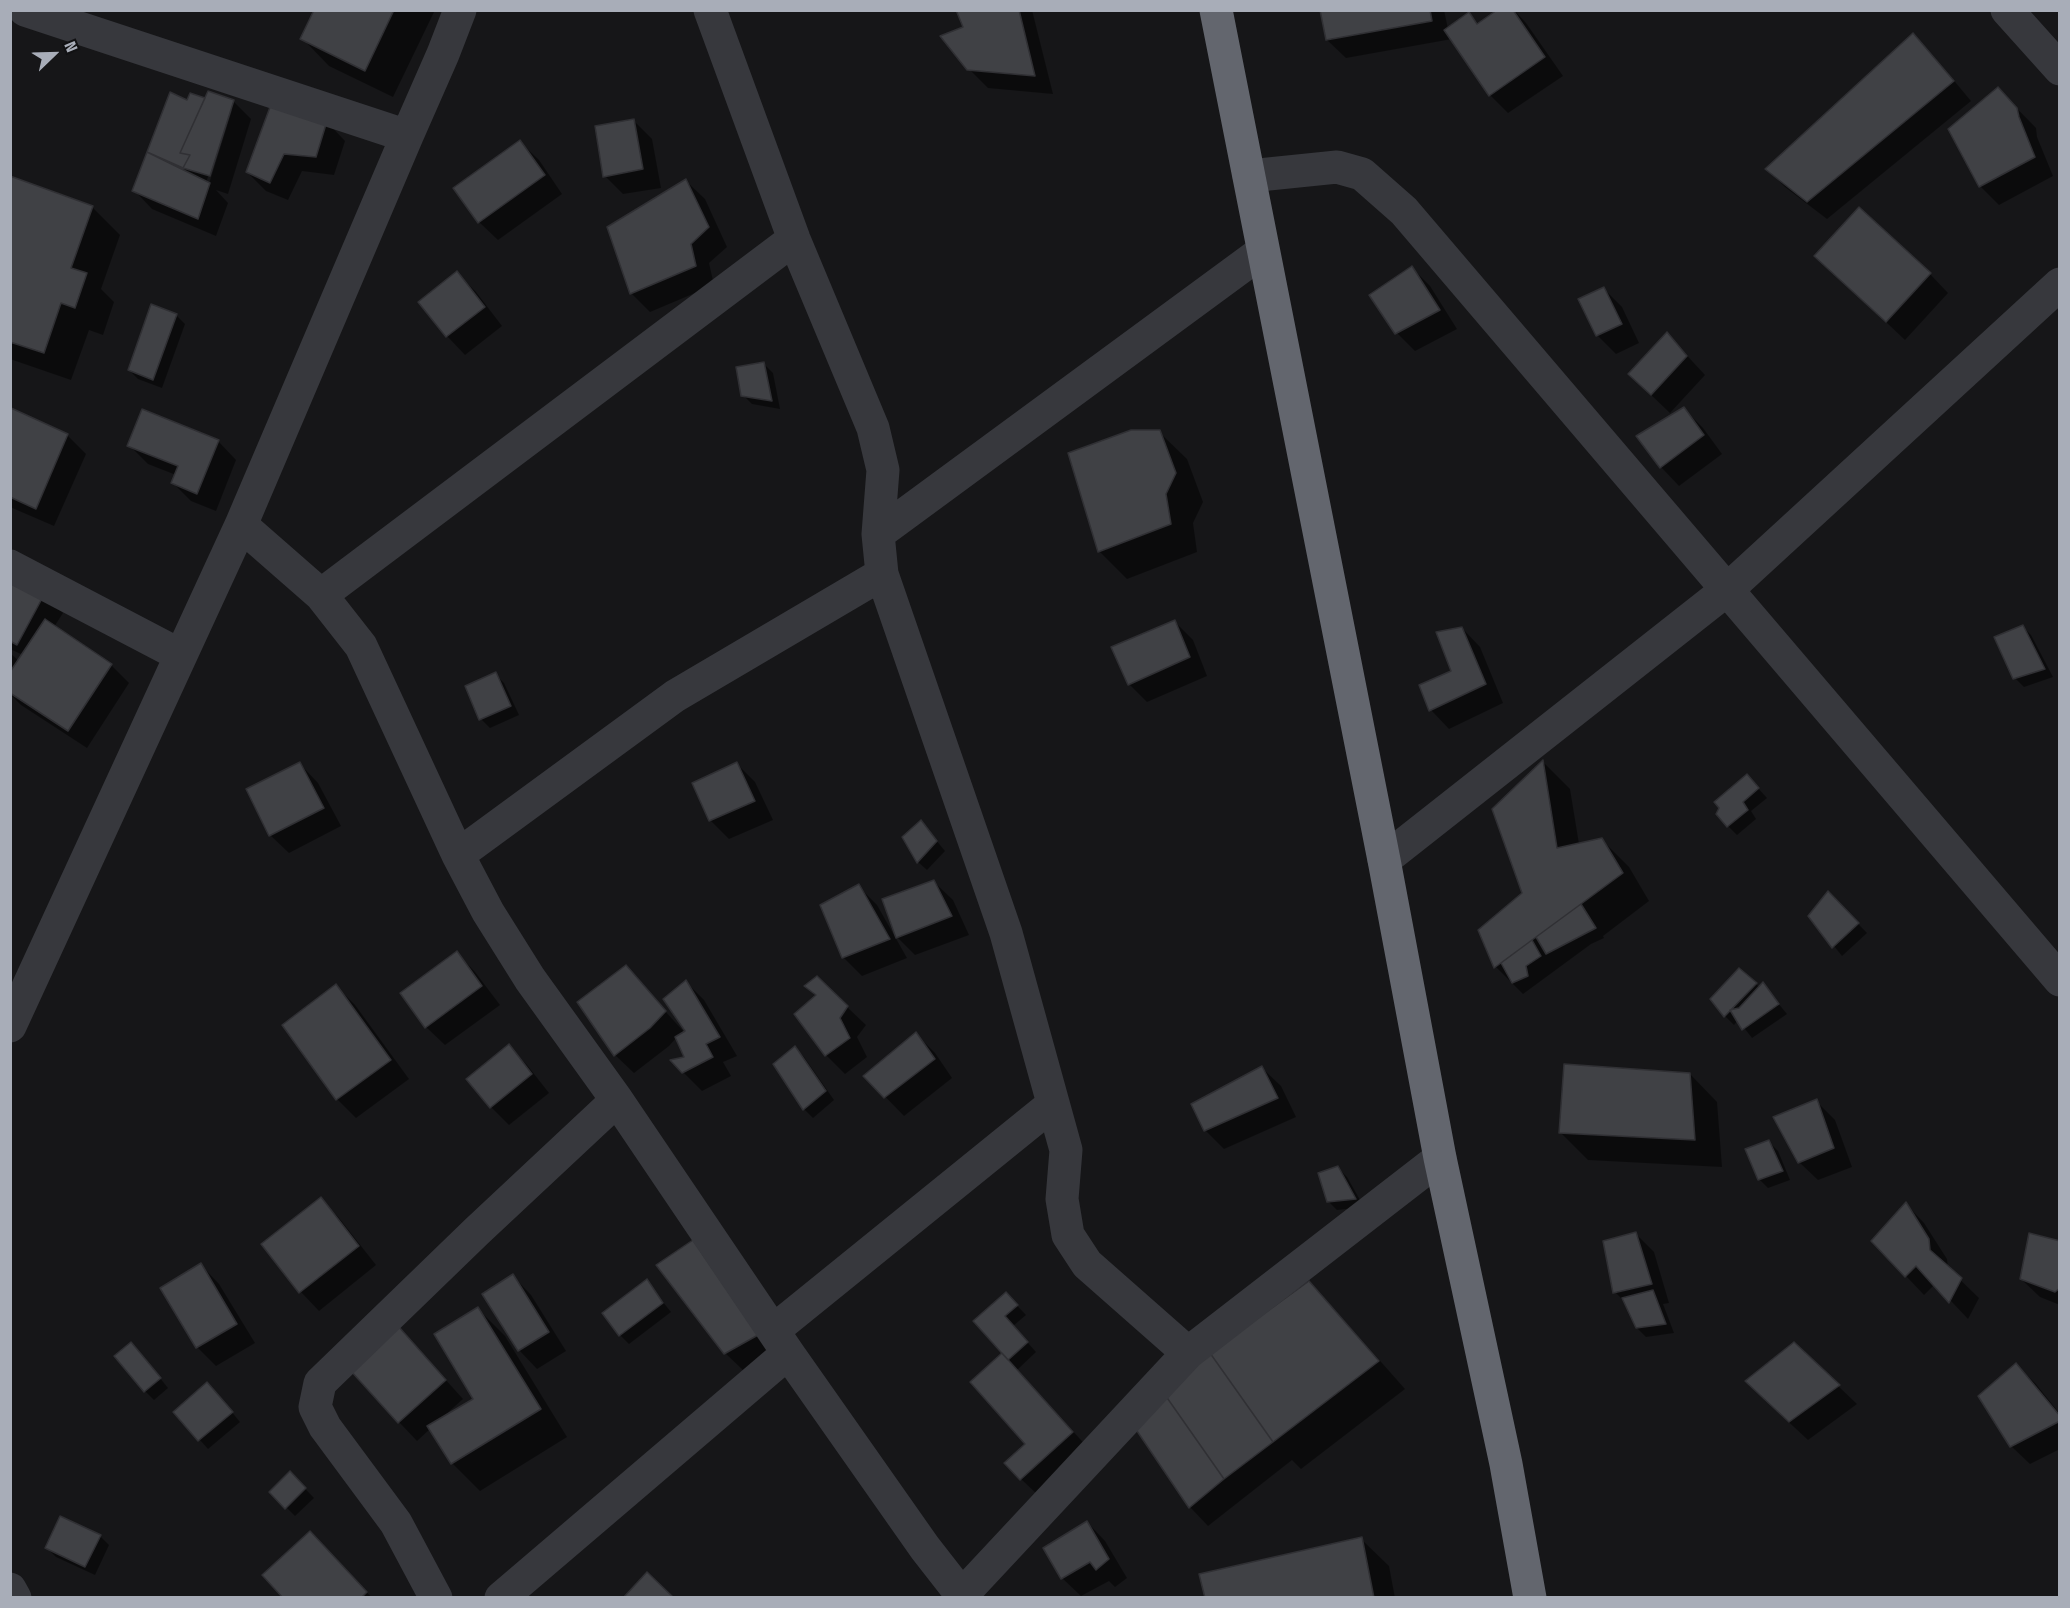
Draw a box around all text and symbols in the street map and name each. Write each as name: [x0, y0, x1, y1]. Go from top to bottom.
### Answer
north arrow: [24, 24, 84, 84]
text: N: [60, 39, 82, 55]

